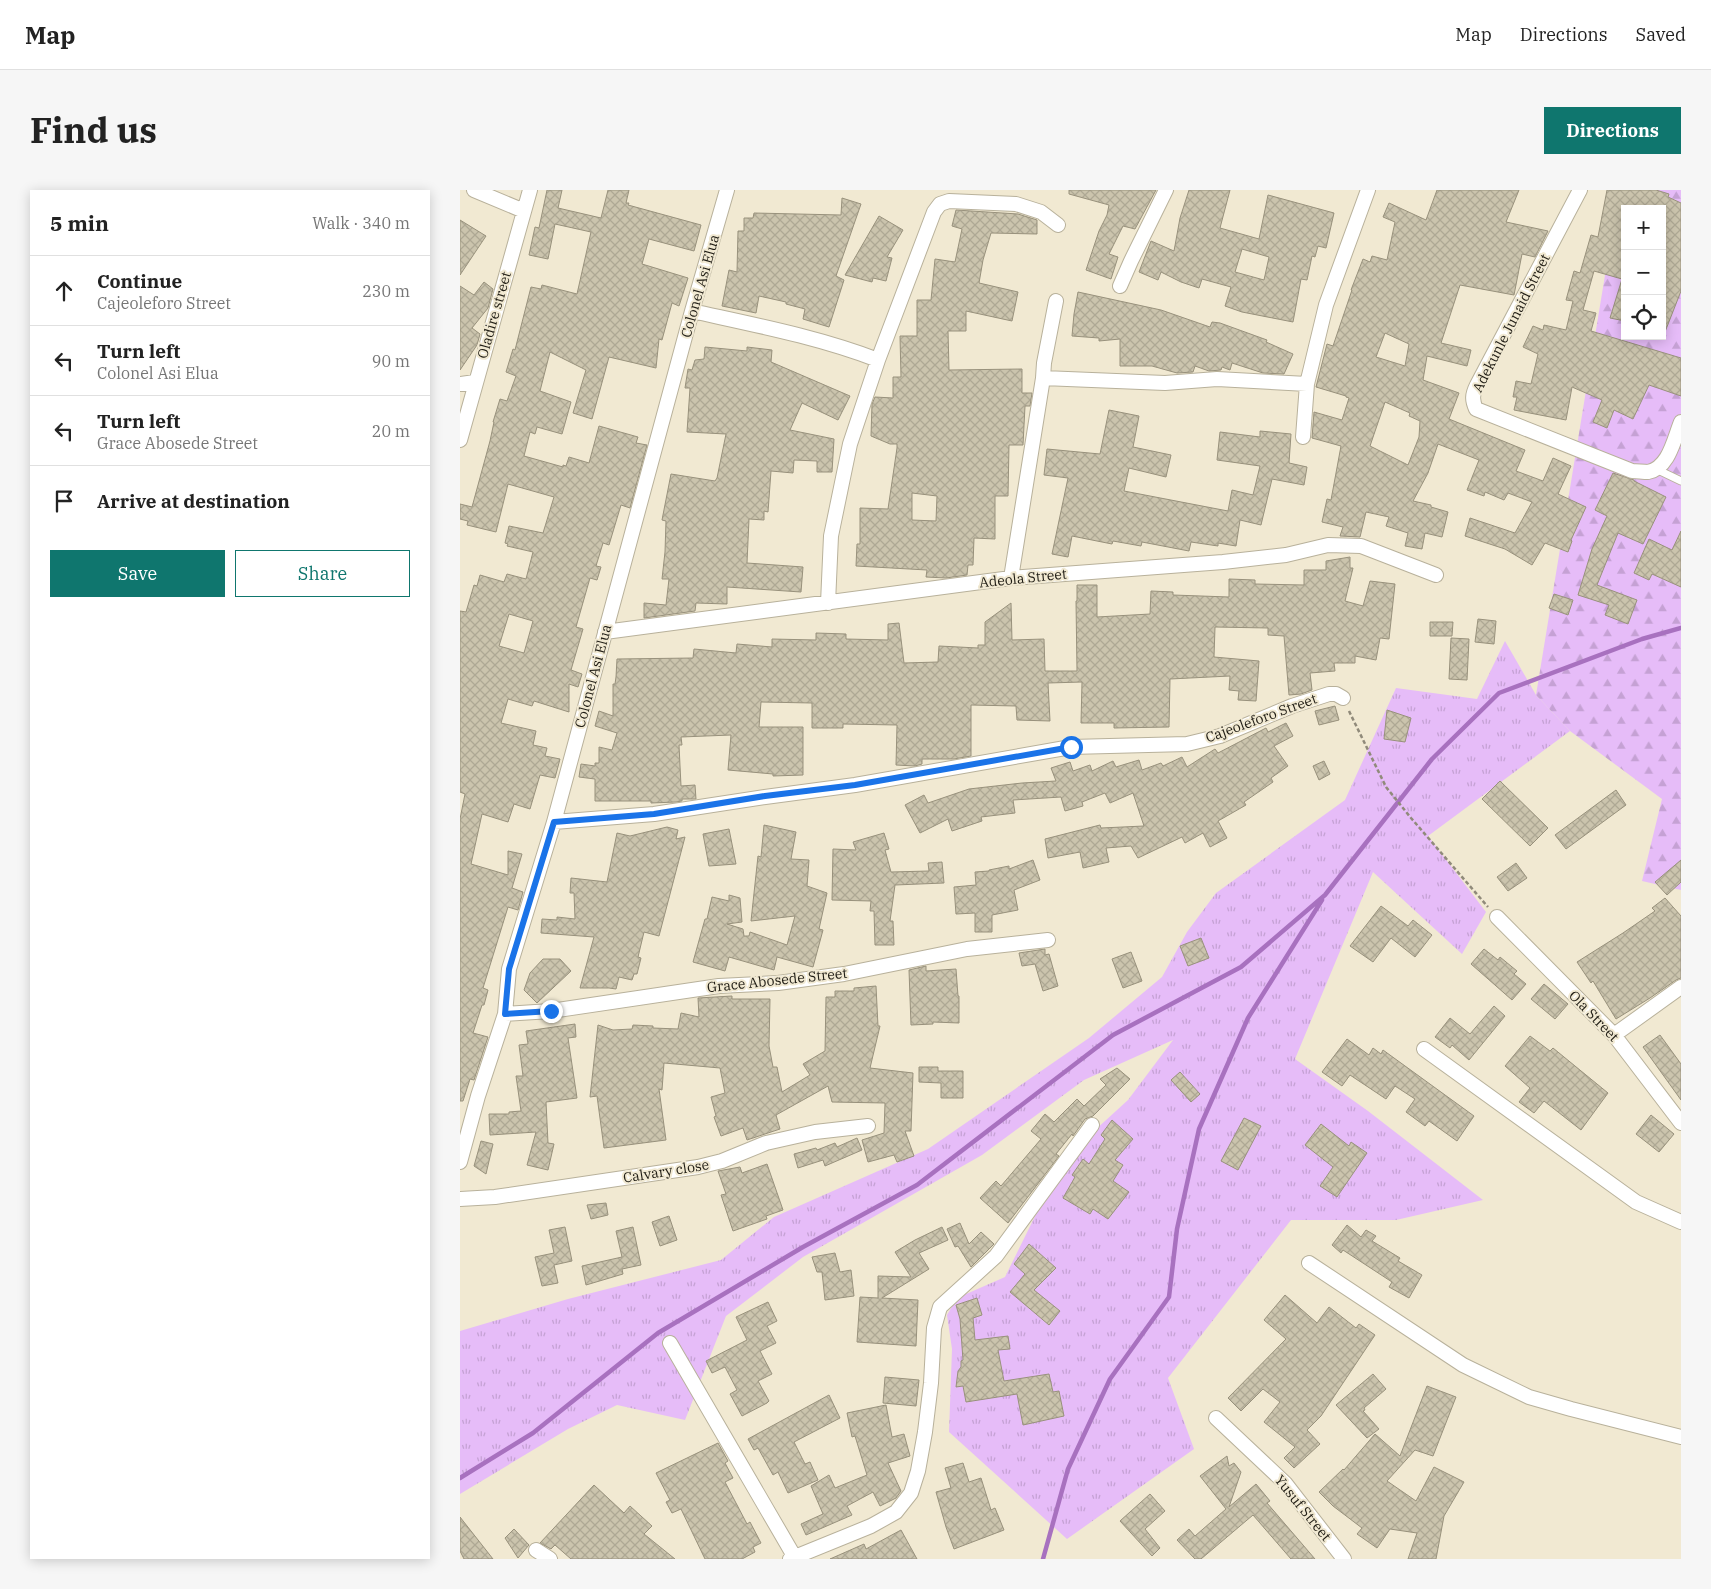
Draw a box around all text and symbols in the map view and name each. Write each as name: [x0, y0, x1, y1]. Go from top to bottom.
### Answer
text: Map: [25, 19, 75, 51]
text: Map: [1455, 23, 1492, 46]
text: Directions: [1520, 23, 1608, 46]
text: Saved: [1636, 23, 1686, 46]
text: Find us: [30, 107, 157, 153]
button: Directions: [1544, 107, 1681, 154]
map controls: [1621, 205, 1666, 340]
button: +: [1621, 205, 1666, 250]
text: 5 min: [50, 209, 109, 237]
text: Walk · 340 m: [312, 213, 410, 233]
street label: Colonel Asi Elua: [677, 232, 723, 340]
button: −: [1621, 250, 1666, 295]
street label: Adekunle Junaid Street: [1468, 251, 1554, 395]
text: Continue: [97, 269, 182, 293]
street label: Oladire street: [473, 269, 515, 361]
icon: ahead: [50, 277, 78, 305]
text: 230 m: [362, 281, 410, 301]
text: Cajeoleforo Street: [97, 293, 231, 313]
button: locate: [1621, 295, 1666, 340]
text: Turn left: [97, 339, 180, 363]
icon: left: [50, 347, 78, 375]
text: 90 m: [372, 351, 410, 371]
text: Colonel Asi Elua: [97, 363, 219, 383]
text: Turn left: [97, 409, 180, 433]
icon: left: [50, 417, 78, 445]
text: 20 m: [372, 421, 410, 441]
text: Grace Abosede Street: [97, 433, 258, 453]
icon: arrive: [50, 487, 78, 515]
text: Arrive at destination: [97, 489, 290, 513]
button: Save: [50, 550, 225, 597]
button: Share: [235, 550, 410, 597]
street label: Adeola Street: [978, 564, 1068, 592]
street label: Colonel Asi Elua: [571, 622, 616, 730]
street label: Cajeoleforo Street: [1203, 689, 1319, 747]
route start: [1060, 736, 1083, 759]
street label: Grace Abosede Street: [706, 964, 848, 996]
street label: Ola Street: [1565, 987, 1623, 1045]
route end: [540, 1000, 563, 1023]
street label: Calvary close: [622, 1155, 710, 1187]
street label: Yusuf Street: [1271, 1471, 1335, 1545]

